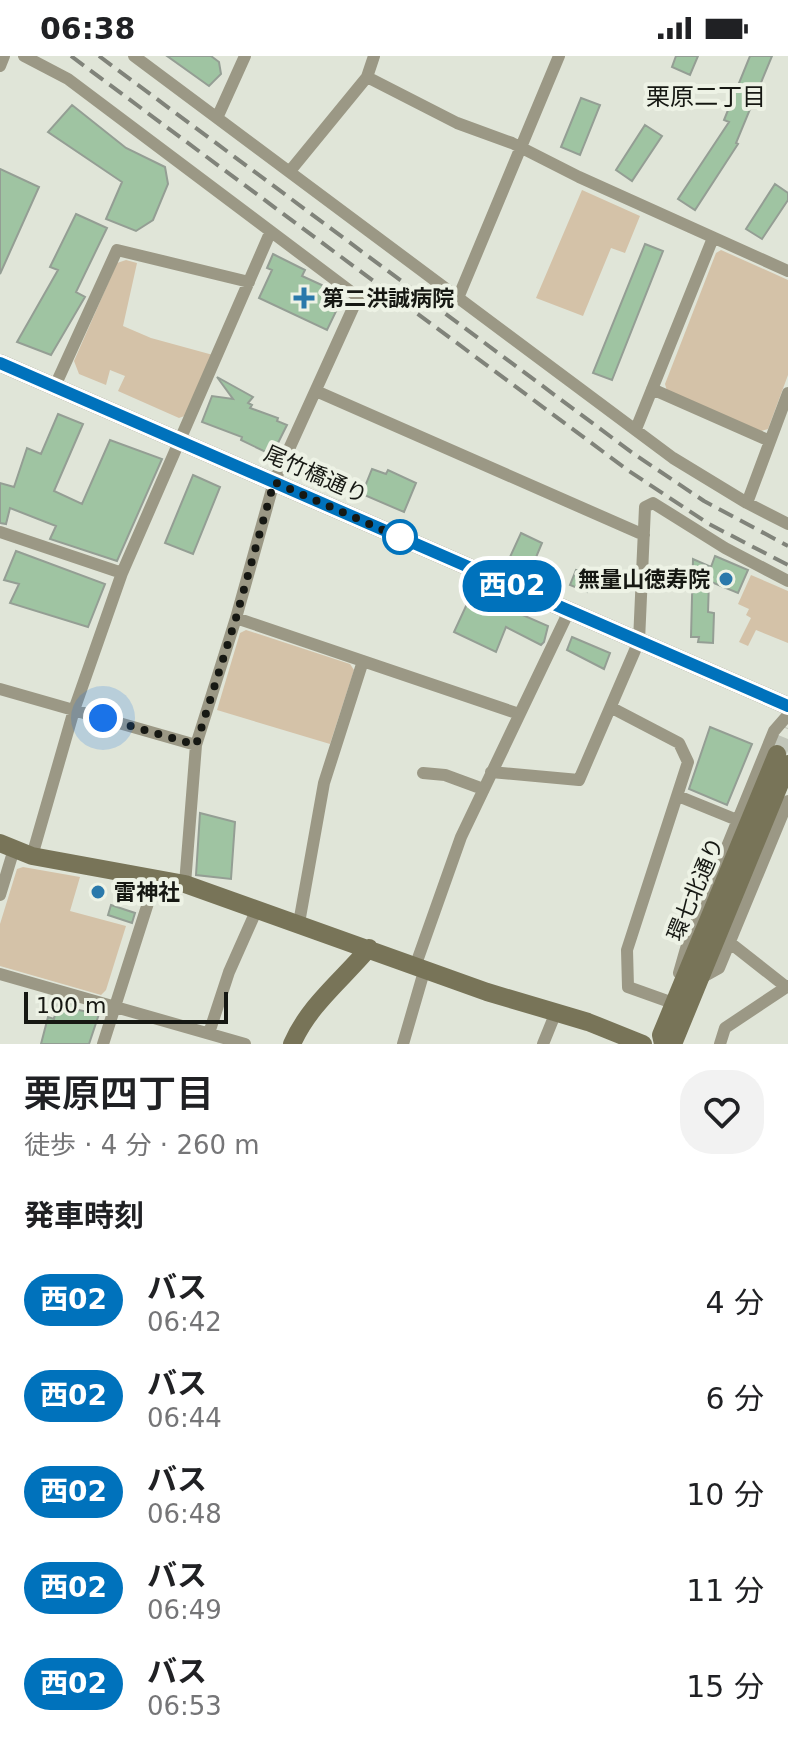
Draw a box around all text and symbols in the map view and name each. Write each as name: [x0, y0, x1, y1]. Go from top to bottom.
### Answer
text: 06:38: [40, 11, 136, 46]
district label: 栗原二丁目: [646, 83, 766, 111]
place label: 第二洪誠病院: [322, 286, 454, 311]
marker: 第二洪誠病院: [293, 287, 315, 309]
street label: 尾竹橋通り: [260, 441, 371, 508]
unlabelled marker: [383, 520, 417, 554]
line badge: 西02: [466, 560, 558, 612]
place label: 無量山徳寿院: [578, 567, 710, 592]
text: 西02: [479, 569, 545, 602]
marker: 無量山徳寿院: [717, 570, 735, 588]
your location: [83, 698, 123, 738]
street label: 環七北通り: [662, 834, 728, 945]
place label: 雷神社: [114, 880, 180, 905]
marker: 雷神社: [89, 883, 107, 901]
scale bar: [24, 988, 228, 1024]
text: 100 m: [36, 993, 106, 1018]
button: heart: [680, 1070, 764, 1154]
text: 栗原四丁目: [24, 1072, 214, 1116]
text: 徒歩 · 4 分 · 260 m: [24, 1130, 260, 1160]
text: 発車時刻: [24, 1198, 144, 1233]
text: バス: [147, 1270, 207, 1305]
text: 西02: [40, 1283, 107, 1316]
text: 4 分: [705, 1285, 764, 1320]
text: 06:42: [147, 1307, 222, 1337]
text: バス: [147, 1366, 207, 1401]
text: 西02: [40, 1379, 107, 1412]
text: 6 分: [705, 1381, 764, 1416]
text: 06:44: [147, 1403, 222, 1433]
text: バス: [147, 1462, 207, 1497]
text: 西02: [40, 1475, 107, 1508]
text: 10 分: [686, 1477, 764, 1512]
text: 06:48: [147, 1499, 222, 1529]
text: バス: [147, 1558, 207, 1593]
text: 西02: [40, 1571, 107, 1604]
text: 11 分: [686, 1573, 764, 1608]
text: 06:49: [147, 1595, 222, 1625]
text: バス: [147, 1654, 207, 1689]
text: 西02: [40, 1667, 107, 1700]
text: 15 分: [686, 1669, 764, 1704]
text: 06:53: [147, 1691, 222, 1721]

